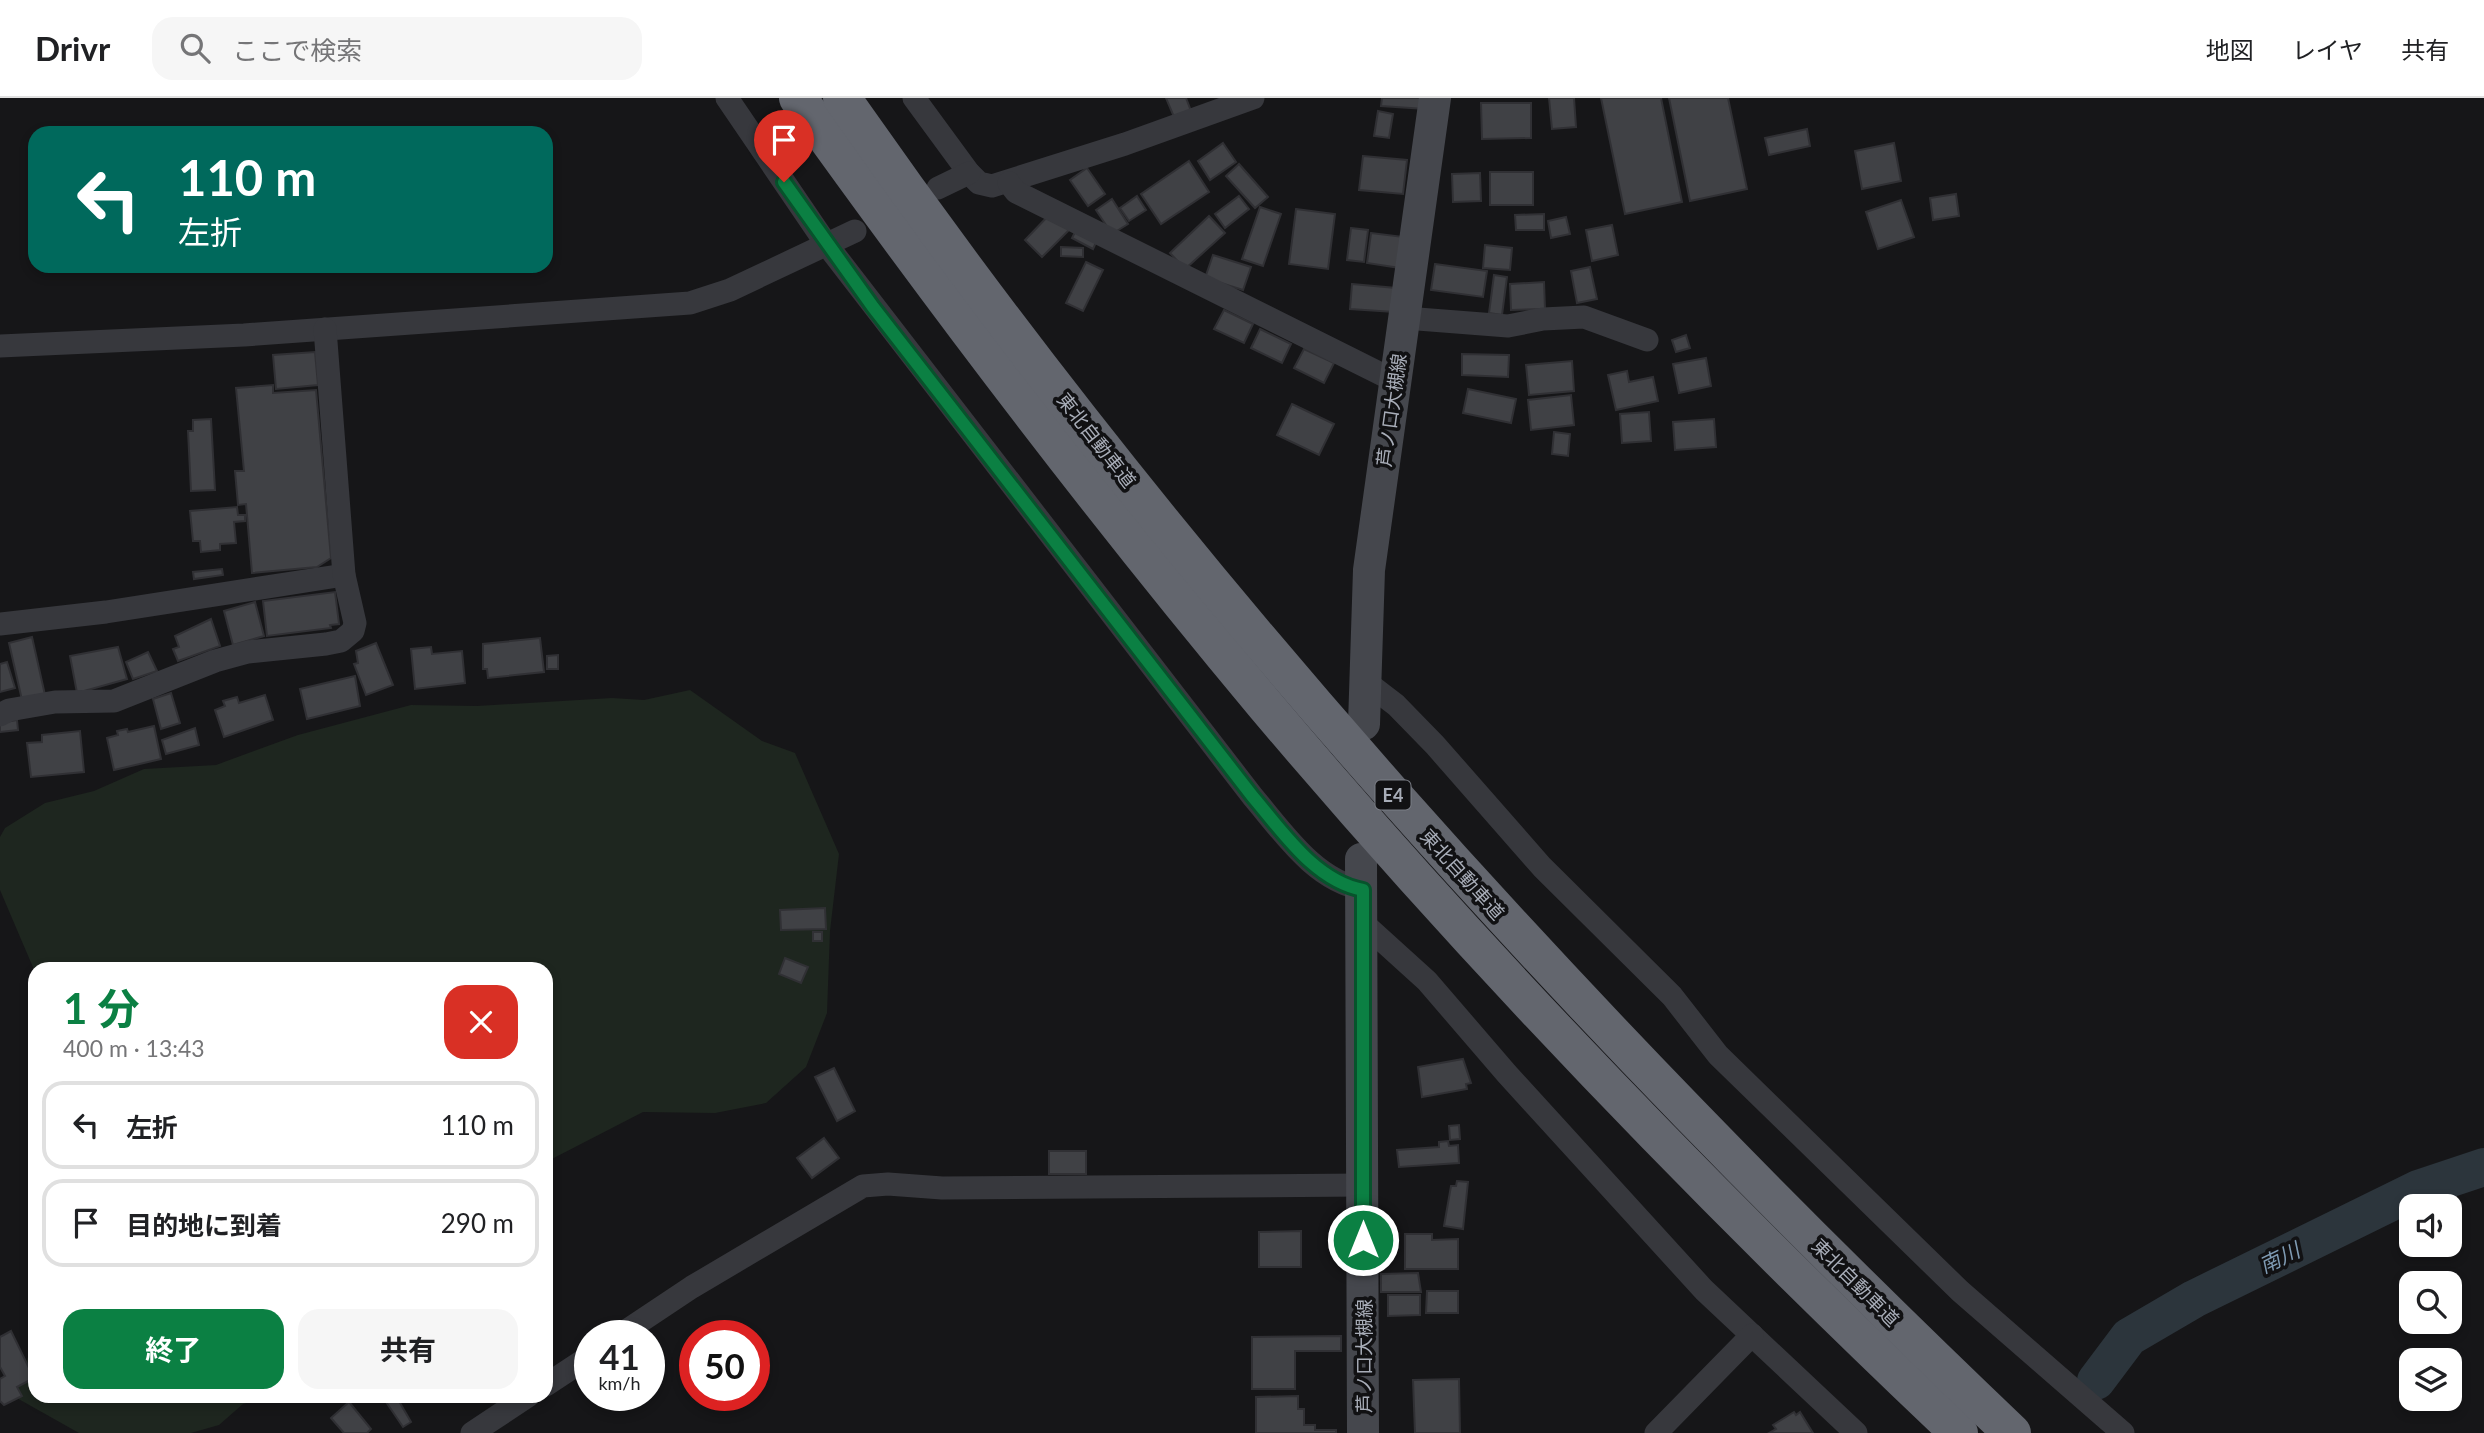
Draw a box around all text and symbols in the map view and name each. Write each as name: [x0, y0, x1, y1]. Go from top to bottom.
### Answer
search box: [152, 17, 642, 80]
text: Drivr: [35, 28, 110, 68]
icon: search: [176, 29, 214, 67]
text: ここで検索: [232, 34, 362, 66]
text: 地図: [2206, 35, 2254, 64]
text: レイヤ: [2292, 35, 2363, 64]
text: 共有: [2401, 35, 2449, 64]
pin: [754, 110, 814, 182]
icon: arrive: [765, 121, 803, 159]
text: 110 m: [178, 148, 316, 206]
icon: left: [63, 154, 154, 245]
text: 左折: [178, 212, 242, 251]
street label: 芦ノ口大槻線: [1372, 352, 1410, 468]
street label: 東北自動車道: [1053, 388, 1141, 492]
road number: E4: [1376, 780, 1410, 810]
street label: 東北自動車道: [1416, 824, 1510, 924]
text: 1 分: [63, 983, 140, 1033]
button: close: [444, 985, 518, 1059]
text: 400 m · 13:43: [63, 1034, 205, 1062]
icon: left: [67, 1106, 105, 1144]
text: 110 m: [441, 1109, 514, 1141]
text: 左折: [126, 1111, 178, 1143]
map controls: [2399, 1194, 2462, 1411]
button: sound: [2399, 1194, 2462, 1257]
position arrow: [1326, 1203, 1400, 1277]
icon: arrive: [67, 1204, 105, 1242]
text: 290 m: [441, 1207, 514, 1239]
text: 目的地に到着: [126, 1209, 282, 1241]
street label: 東北自動車道: [1808, 1234, 1904, 1330]
water label: 南川: [2255, 1236, 2305, 1277]
button: search: [2399, 1271, 2462, 1334]
street label: 芦ノ口大槻線: [1352, 1299, 1375, 1413]
button: 終了: [63, 1309, 284, 1389]
button: 共有: [298, 1309, 518, 1389]
speed limit sign: 50: [679, 1320, 770, 1411]
text: 41: [599, 1335, 640, 1377]
button: layers: [2399, 1348, 2462, 1411]
text: km/h: [598, 1372, 641, 1394]

